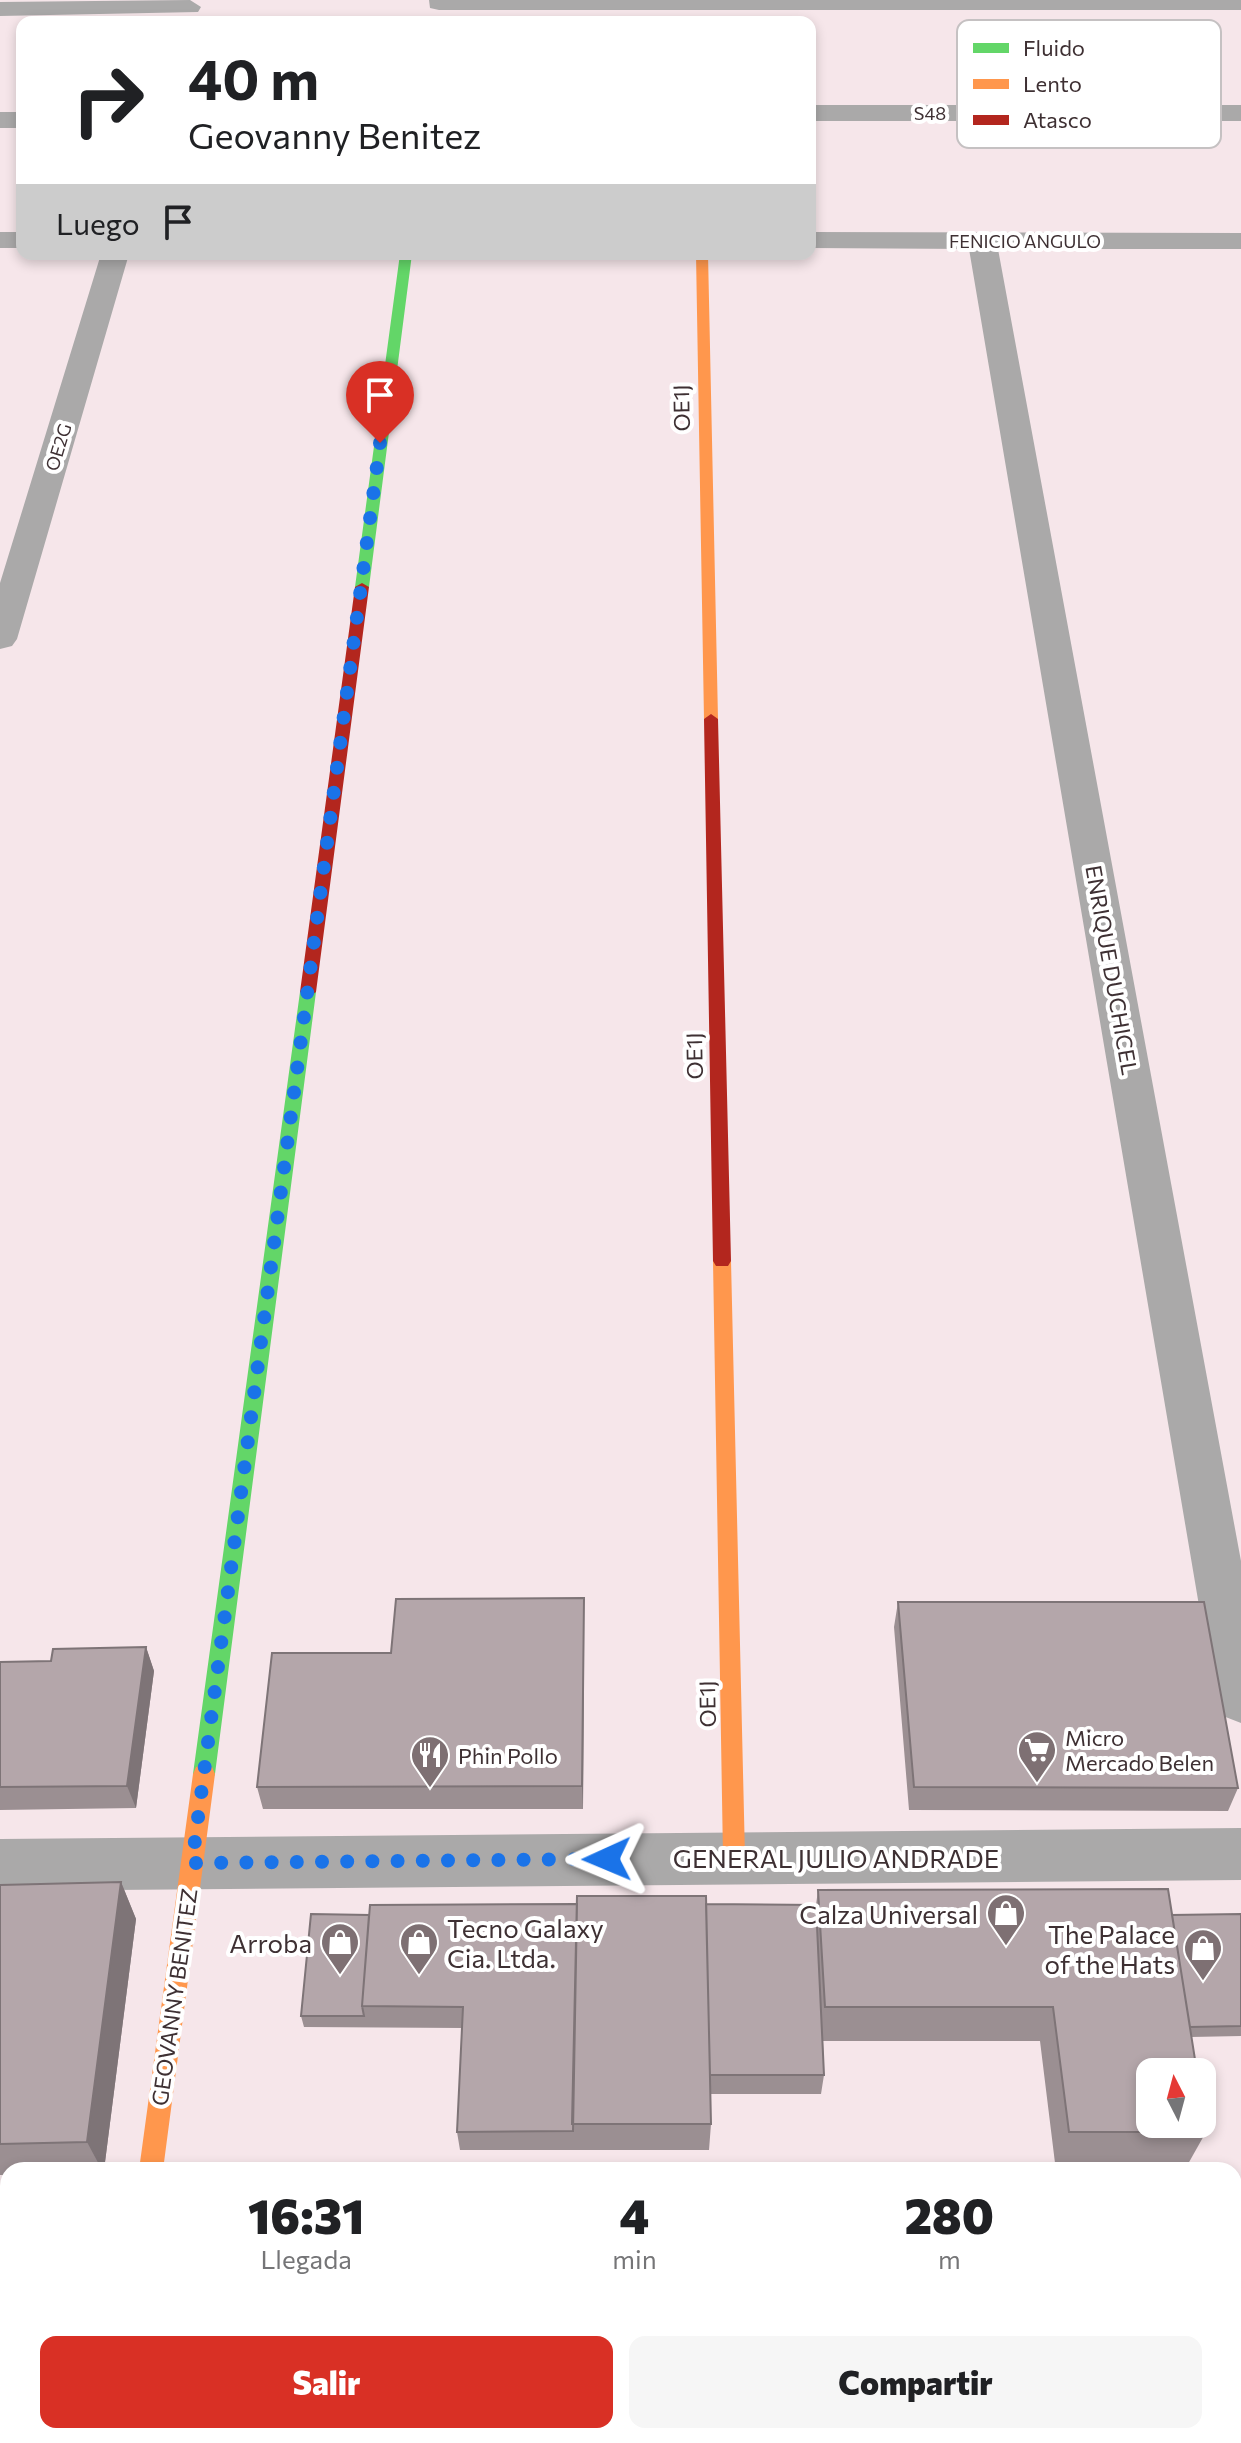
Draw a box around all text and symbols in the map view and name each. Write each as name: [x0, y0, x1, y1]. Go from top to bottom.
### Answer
legend: [957, 20, 1221, 148]
text: Fluido: [1023, 34, 1085, 61]
text: 40 m: [188, 43, 319, 112]
icon: right: [56, 48, 160, 152]
text: Lento: [1023, 70, 1082, 97]
street label: S48: [914, 102, 946, 124]
text: Atasco: [1023, 106, 1092, 133]
text: Geovanny Benitez: [188, 112, 481, 156]
icon: arrive: [156, 200, 200, 244]
text: Luego: [56, 204, 140, 241]
street label: FENICIO ANGULO: [949, 230, 1101, 252]
pin: [346, 361, 414, 443]
icon: arrive: [358, 373, 402, 417]
street label: OE1J: [667, 384, 695, 432]
street label: OE2G: [40, 421, 76, 473]
street label: ENRIQUE DUCHICEL: [1080, 863, 1144, 1077]
street label: OE1J: [680, 1032, 708, 1080]
street label: OE1J: [693, 1680, 721, 1728]
place label: Micro Mercado Belen: [1065, 1724, 1214, 1776]
supermarket icon: Micro Mercado Belen: [1016, 1729, 1058, 1784]
restaurant icon: Phin Pollo: [409, 1734, 451, 1789]
place label: Phin Pollo: [458, 1742, 558, 1769]
position arrow: [565, 1817, 649, 1901]
street label: GENERAL JULIO ANDRADE: [673, 1842, 999, 1873]
street label: GEOVANNY BENITEZ: [145, 1887, 203, 2107]
shop icon: Calza Universal: [985, 1892, 1027, 1947]
place label: Calza Universal: [799, 1898, 978, 1929]
place label: Tecno Galaxy Cia. Ltda.: [447, 1912, 604, 1973]
place label: The Palace of the Hats: [1045, 1918, 1175, 1979]
shop icon: Arroba: [319, 1921, 361, 1976]
shop icon: Tecno Galaxy Cia. Ltda.: [398, 1921, 440, 1976]
place label: Arroba: [229, 1927, 312, 1958]
shop icon: The Palace of the Hats: [1182, 1927, 1224, 1982]
north arrow: [1136, 2058, 1216, 2138]
map controls: [1136, 2058, 1216, 2138]
text: 16:31: [248, 2185, 364, 2244]
text: 4: [619, 2185, 649, 2244]
text: 280: [904, 2185, 994, 2244]
text: Llegada: [260, 2243, 352, 2274]
text: min: [612, 2243, 657, 2274]
text: m: [938, 2243, 961, 2274]
button: Salir: [40, 2336, 613, 2428]
button: Compartir: [629, 2336, 1202, 2428]

